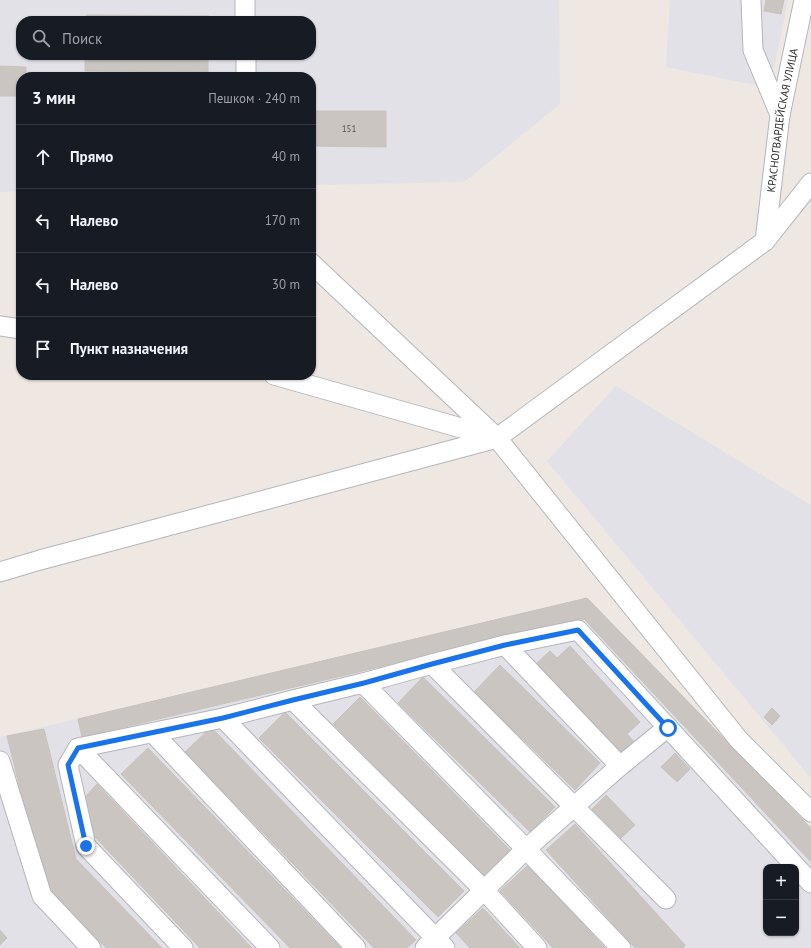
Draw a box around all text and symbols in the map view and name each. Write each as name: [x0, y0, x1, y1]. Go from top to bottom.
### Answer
search box: [16, 16, 316, 60]
icon: search: [30, 27, 52, 49]
text: Поиск: [62, 29, 102, 48]
street label: КРАСНОГВАРДЕЙСКАЯ УЛИЦА: [764, 46, 801, 193]
text: 3 мин: [32, 87, 76, 109]
text: Пешком · 240 m: [208, 90, 300, 107]
house number: 151: [342, 123, 356, 134]
icon: ahead: [32, 146, 54, 168]
text: Прямо: [70, 147, 113, 166]
text: 40 m: [272, 148, 300, 165]
icon: left: [32, 210, 54, 232]
text: Налево: [70, 211, 118, 230]
text: 170 m: [265, 212, 300, 229]
icon: left: [32, 274, 54, 296]
text: Налево: [70, 275, 118, 294]
text: 30 m: [272, 276, 300, 293]
icon: arrive: [32, 338, 54, 360]
text: Пункт назначения: [70, 339, 188, 358]
route start: [659, 719, 677, 737]
route end: [77, 837, 95, 855]
map controls: [763, 864, 799, 936]
button: +: [763, 864, 799, 900]
button: −: [763, 900, 799, 936]

